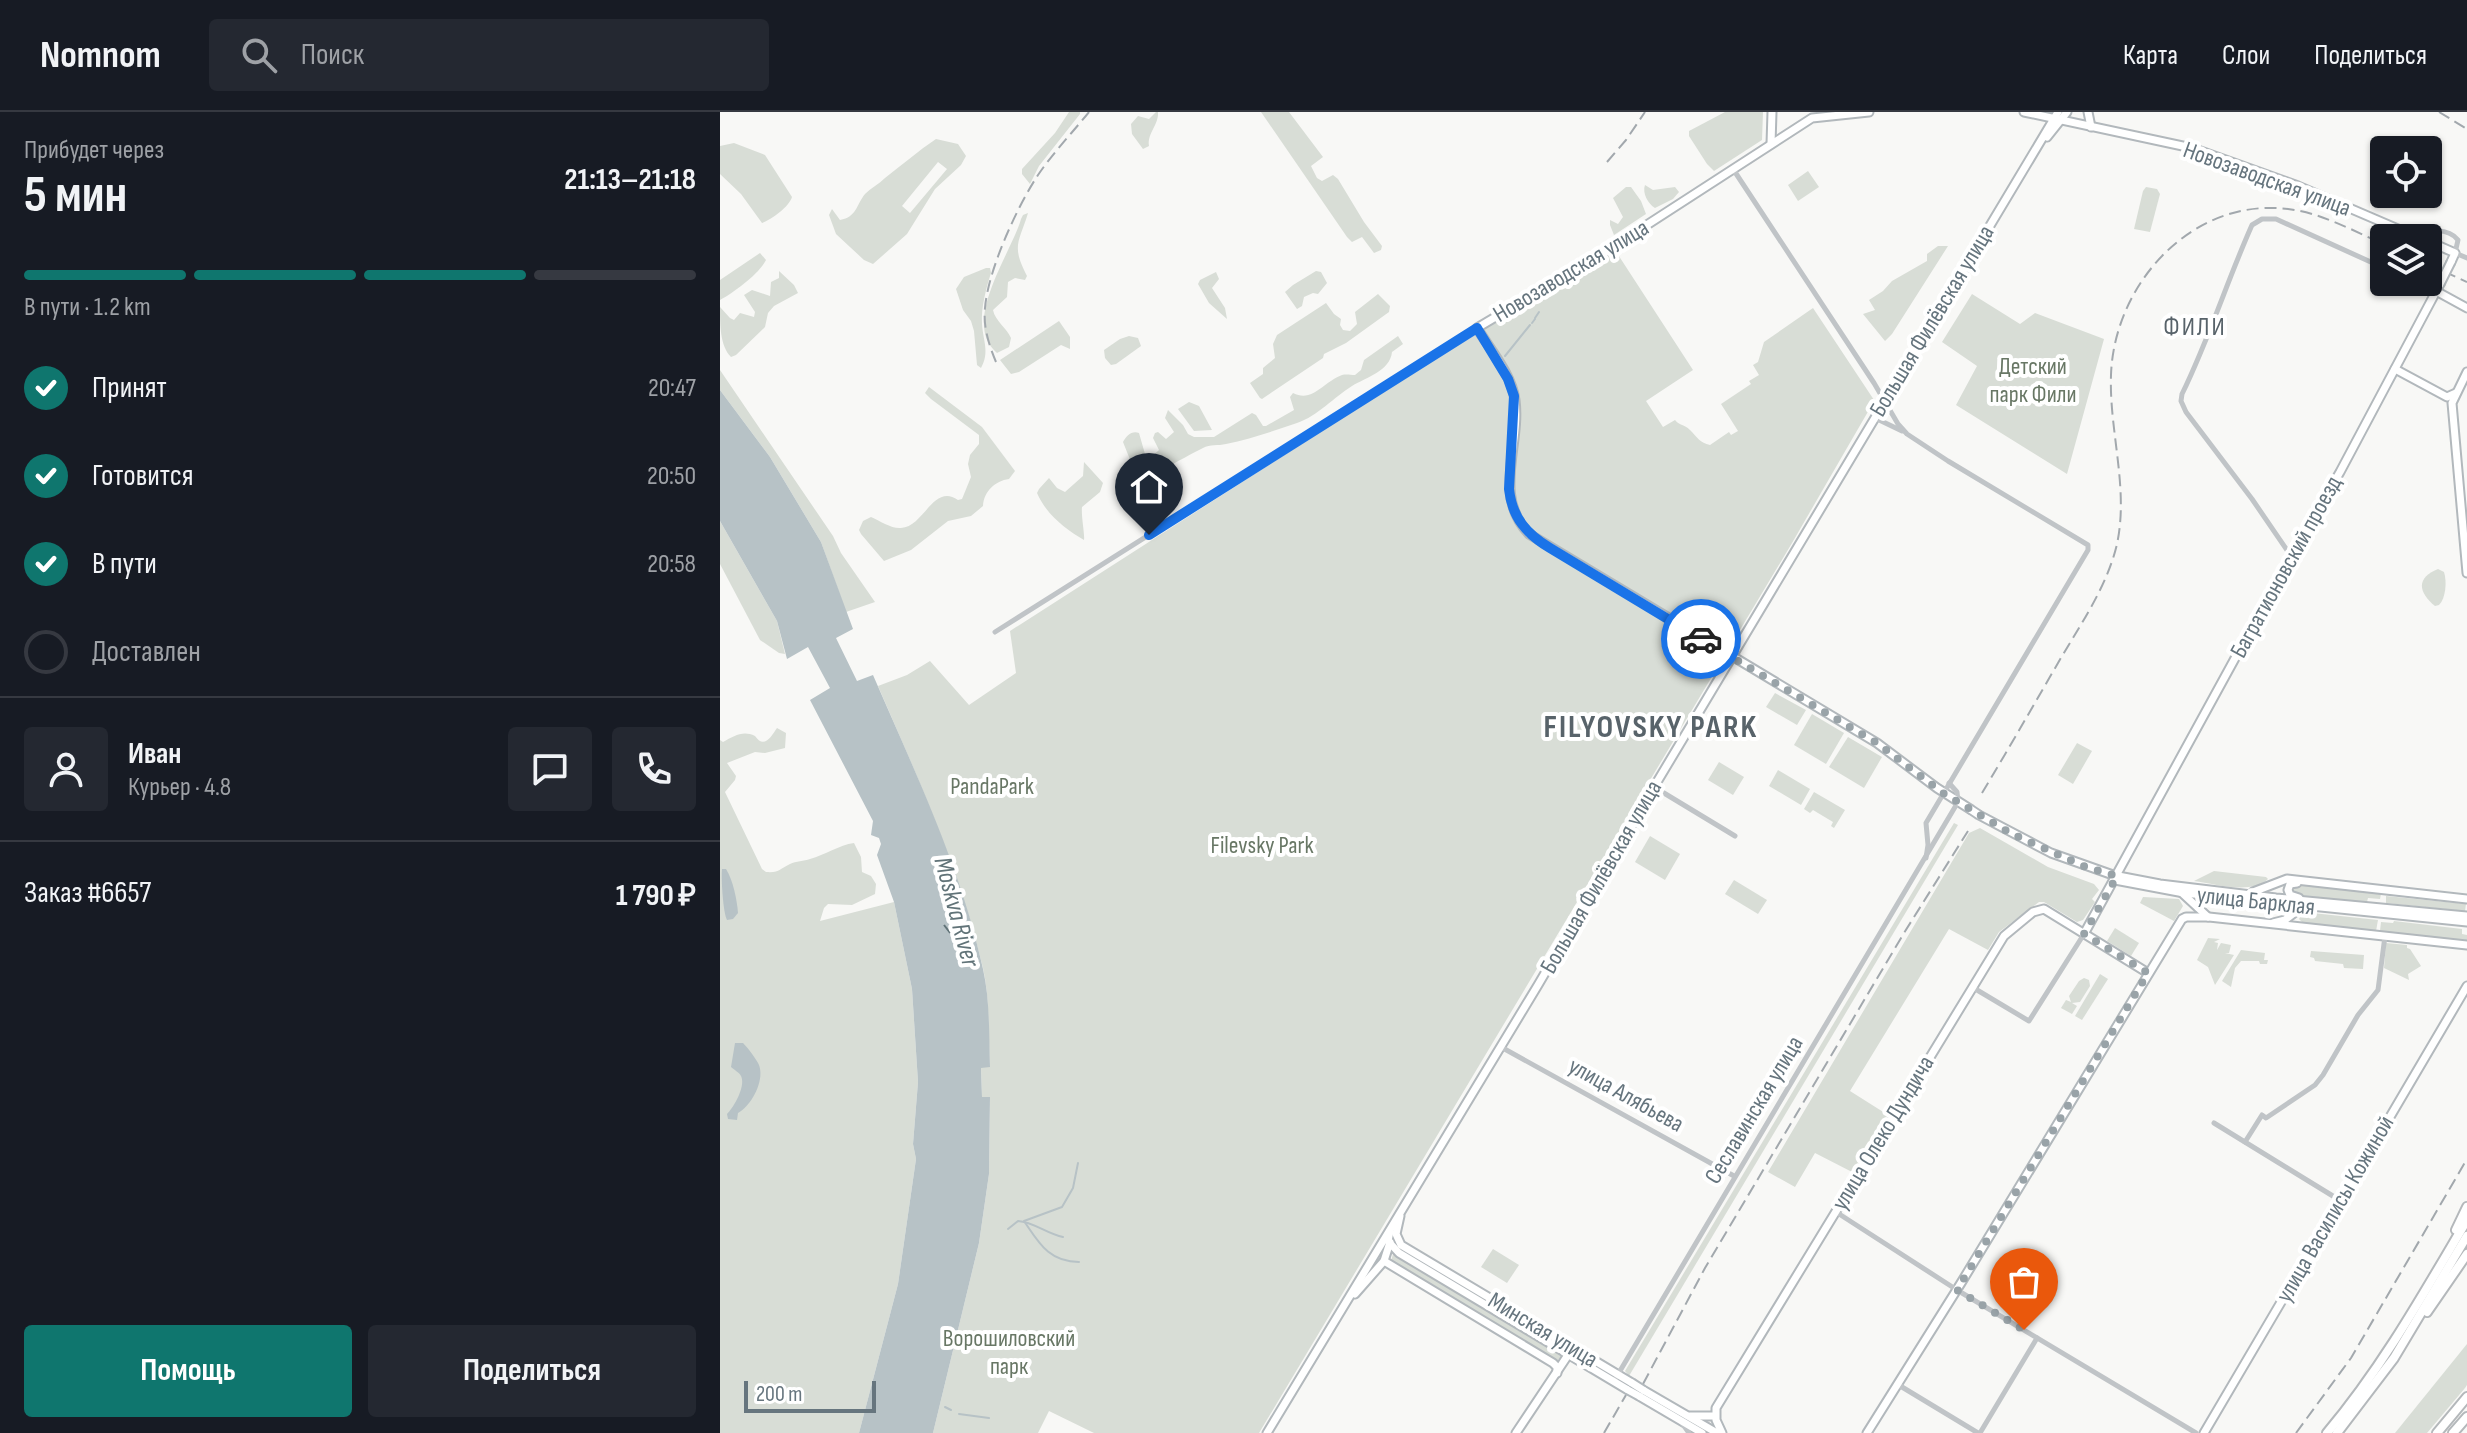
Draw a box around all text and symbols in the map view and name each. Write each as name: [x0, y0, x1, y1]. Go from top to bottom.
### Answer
search box: [209, 19, 769, 91]
text: Nomnom: [40, 33, 161, 78]
icon: search: [237, 33, 281, 77]
text: Поиск: [301, 37, 364, 73]
text: Карта: [2123, 39, 2178, 72]
text: Слои: [2222, 39, 2270, 72]
text: Поделиться: [2314, 39, 2427, 72]
text: Прибудет через: [24, 135, 164, 166]
street label: Новозаводская улица: [2179, 135, 2355, 223]
map controls: [2370, 136, 2442, 296]
button: locate: [2370, 136, 2442, 208]
text: 21:13–21:18: [564, 162, 696, 198]
text: 5 мин: [24, 164, 127, 227]
street label: Новозаводская улица: [1488, 213, 1654, 329]
street label: Большая Филёвская улица: [1863, 220, 2001, 422]
button: layers: [2370, 224, 2442, 296]
text: В пути · 1.2 km: [24, 292, 151, 323]
district label: ФИЛИ: [2163, 312, 2227, 343]
park label: Детский парк Фили: [1990, 352, 2076, 409]
icon: check: [24, 366, 68, 410]
text: Принят: [92, 370, 167, 406]
text: 20:47: [648, 373, 696, 404]
pin: [1115, 453, 1183, 535]
icon: check: [24, 454, 68, 498]
text: Готовится: [92, 458, 193, 494]
text: 20:50: [647, 461, 696, 492]
icon: home: [1127, 465, 1171, 509]
street label: Багратионовский проезд: [2224, 471, 2348, 663]
icon: check: [24, 542, 68, 586]
text: В пути: [92, 546, 157, 582]
text: 20:58: [647, 549, 696, 580]
courier: [1661, 599, 1741, 679]
icon: car: [1679, 617, 1723, 661]
text: Доставлен: [92, 634, 201, 670]
district label: FILYOVSKY PARK: [1544, 708, 1758, 747]
button: person: [24, 727, 108, 811]
button: chat: [508, 727, 592, 811]
button: phone: [612, 727, 696, 811]
text: Иван: [128, 736, 181, 772]
text: Курьер · 4.8: [128, 772, 231, 803]
park label: PandaPark: [950, 772, 1034, 801]
street label: Большая Филёвская улица: [1534, 775, 1668, 979]
park label: Filevsky Park: [1210, 831, 1314, 860]
water label: Moskva River: [927, 854, 986, 972]
text: Заказ #6657: [24, 875, 151, 911]
text: 1 790 ₽: [616, 878, 696, 914]
street label: улица Барклая: [2196, 880, 2316, 922]
street label: Сеславинская улица: [1698, 1031, 1810, 1189]
street label: улица Алябьева: [1563, 1051, 1689, 1139]
street label: улица Олеко Дундича: [1826, 1051, 1940, 1215]
street label: улица Василисы Кожиной: [2270, 1111, 2400, 1307]
pin: [1990, 1248, 2058, 1330]
icon: bag: [2002, 1260, 2046, 1304]
street label: Минская улица: [1483, 1286, 1603, 1374]
park label: Ворошиловский парк: [943, 1324, 1075, 1381]
button: Помощь: [24, 1325, 352, 1417]
button: Поделиться: [368, 1325, 696, 1417]
scale bar: [744, 1377, 876, 1413]
text: 200 m: [756, 1381, 802, 1408]

